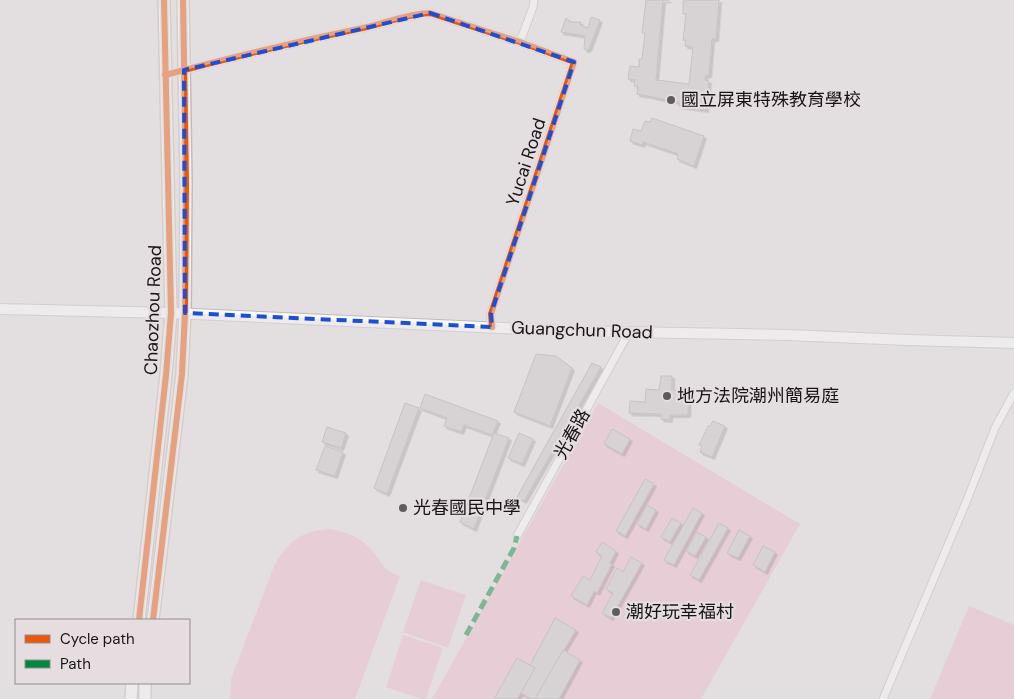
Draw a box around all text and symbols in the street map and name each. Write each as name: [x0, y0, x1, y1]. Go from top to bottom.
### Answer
place label: 國立屏東特殊教育學校: [681, 88, 861, 112]
marker: 國立屏東特殊教育學校: [665, 94, 677, 106]
street label: Yucai Road: [500, 115, 552, 209]
street label: Chaozhou Road: [139, 245, 167, 375]
street label: Guangchun Road: [511, 316, 653, 344]
place label: 地方法院潮州簡易庭: [677, 384, 839, 408]
marker: 地方法院潮州簡易庭: [661, 390, 673, 402]
street label: 光春路: [548, 405, 596, 463]
place label: 光春國民中學: [413, 496, 521, 520]
marker: 光春國民中學: [397, 502, 409, 514]
place label: 潮好玩幸福村: [626, 600, 734, 624]
marker: 潮好玩幸福村: [610, 606, 622, 618]
legend: [15, 619, 190, 684]
text: Cycle path: [60, 629, 135, 649]
text: Path: [60, 654, 91, 674]

